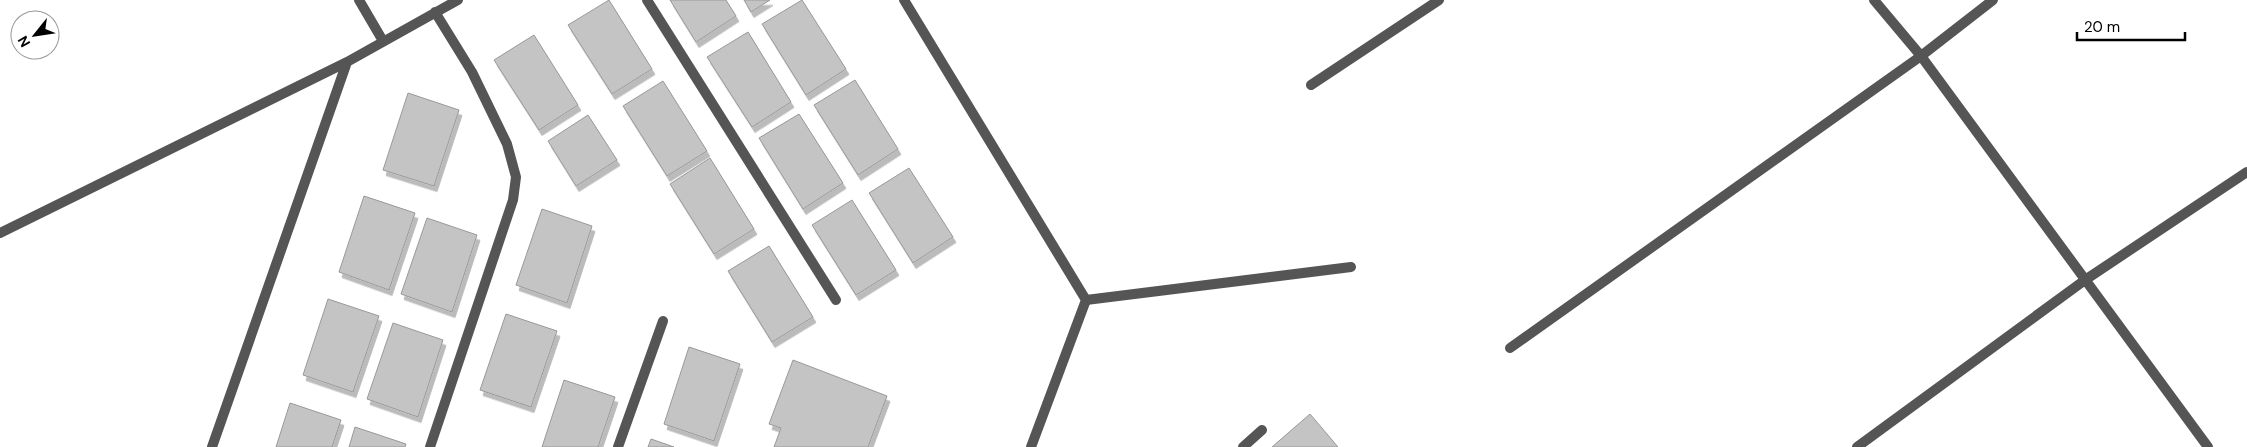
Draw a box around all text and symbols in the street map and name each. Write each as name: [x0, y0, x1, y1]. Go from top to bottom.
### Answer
north arrow: [10, 10, 60, 60]
scale bar: [2077, 10, 2184, 42]
text: 20 m: [2084, 17, 2120, 37]
text: N: [13, 33, 34, 50]

